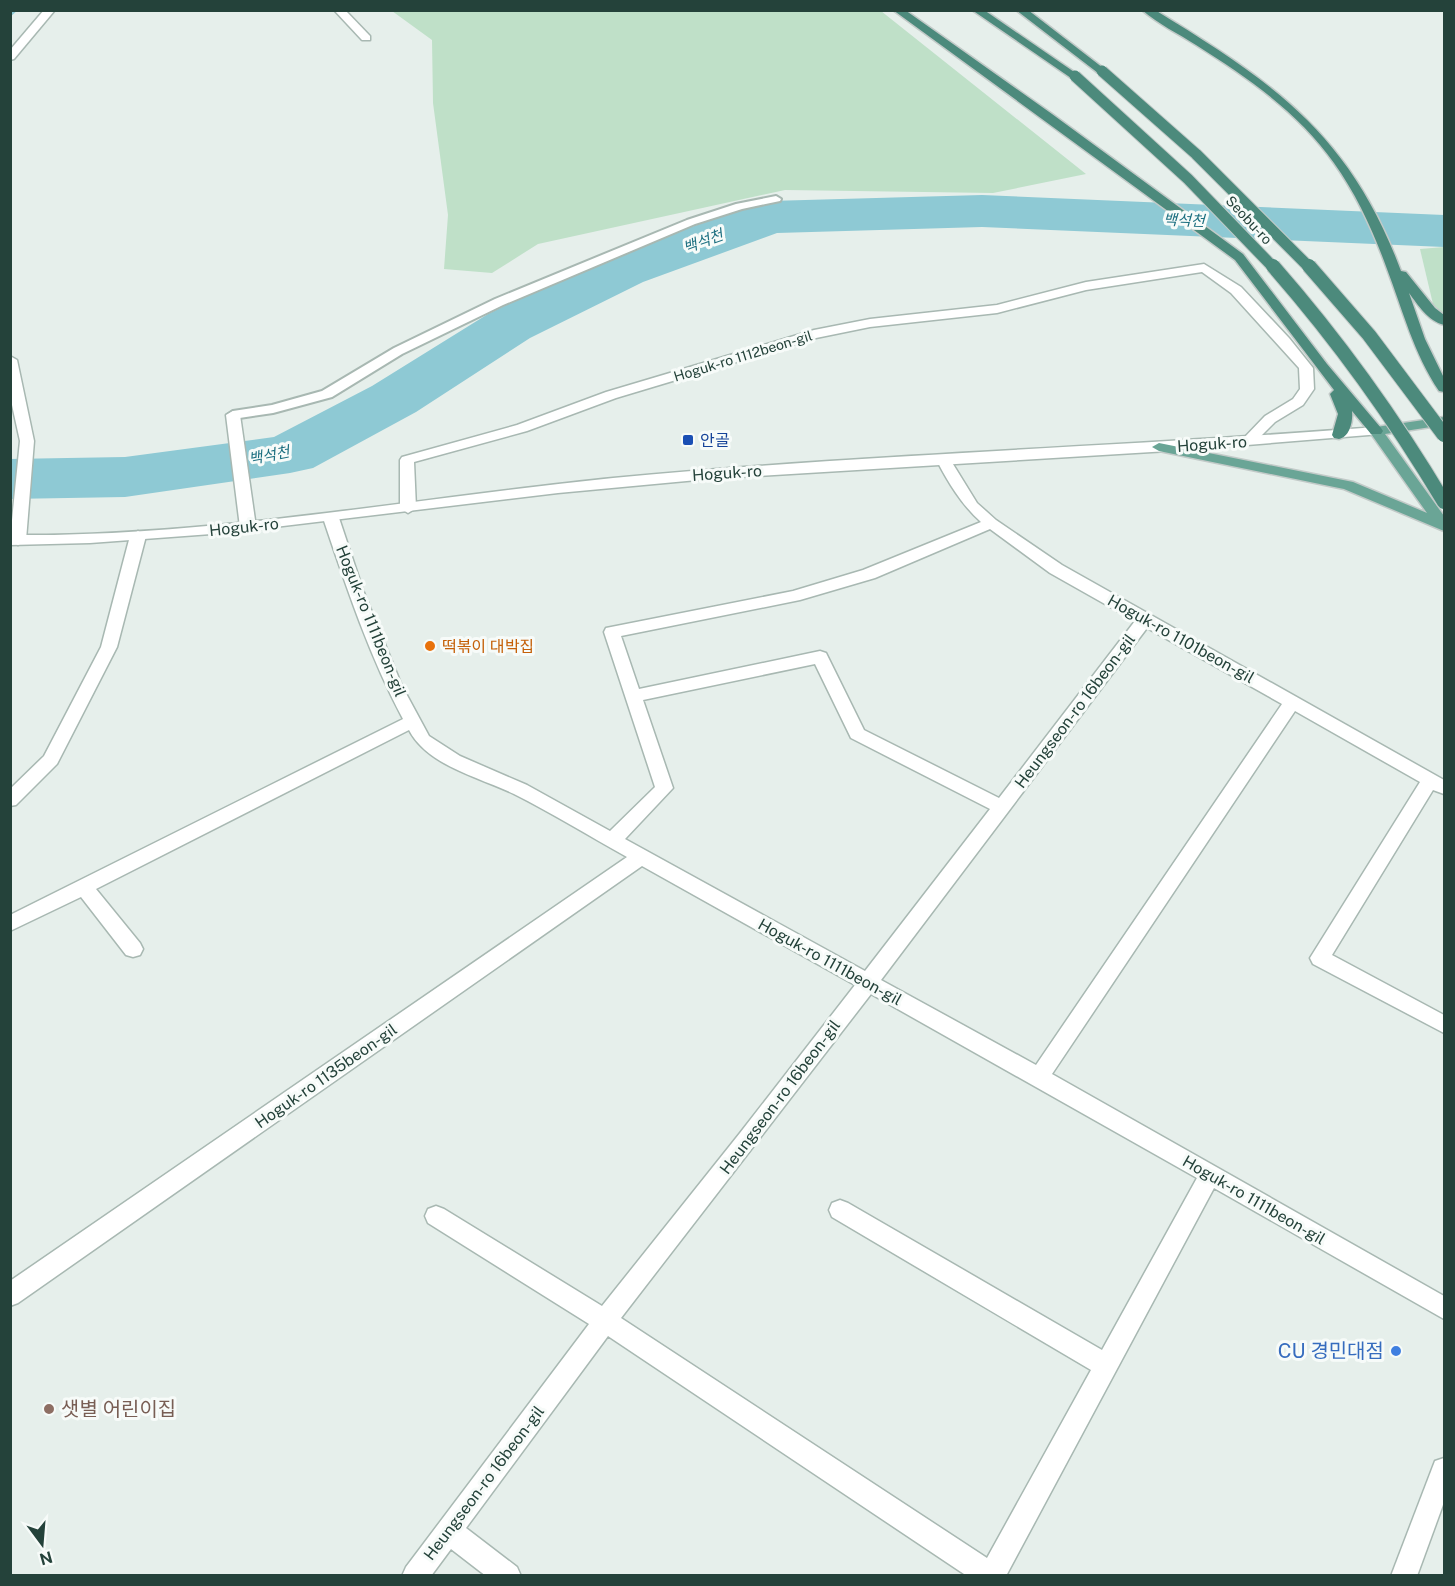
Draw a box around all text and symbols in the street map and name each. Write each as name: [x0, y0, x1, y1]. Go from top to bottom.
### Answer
street label: Seobu-ro: [1223, 193, 1275, 248]
water label: 백석천: [1163, 211, 1207, 229]
water label: 백석천: [681, 225, 727, 256]
street label: Hoguk-ro 1112beon-gil: [672, 327, 814, 385]
place label: 안골: [700, 431, 730, 450]
street label: Hoguk-ro: [1176, 432, 1248, 456]
marker: 안골: [681, 433, 695, 447]
water label: 백석천: [247, 442, 293, 467]
street label: Hoguk-ro: [691, 461, 763, 485]
street label: Hoguk-ro: [208, 514, 280, 540]
street label: Hoguk-ro 1111beon-gil: [332, 543, 410, 700]
street label: Hoguk-ro 1101beon-gil: [1104, 591, 1258, 687]
street label: Heungseon-ro 16beon-gil: [1011, 630, 1139, 792]
place label: 떡볶이 대박집: [442, 637, 534, 656]
marker: 떡볶이 대박집: [423, 639, 437, 653]
street label: Hoguk-ro 1111beon-gil: [755, 915, 905, 1010]
street label: Heungseon-ro 16beon-gil: [716, 1016, 844, 1178]
street label: Hoguk-ro 1135beon-gil: [251, 1020, 401, 1132]
street label: Hoguk-ro 1111beon-gil: [1179, 1151, 1329, 1249]
place label: CU 경민대점: [1278, 1339, 1384, 1363]
marker: CU 경민대점: [1389, 1344, 1403, 1358]
place label: 샛별 어린이집: [61, 1397, 176, 1421]
marker: 샛별 어린이집: [42, 1402, 56, 1416]
street label: Heungseon-ro 16beon-gil: [420, 1402, 548, 1564]
north arrow: [12, 1514, 72, 1574]
text: N: [37, 1547, 55, 1569]

